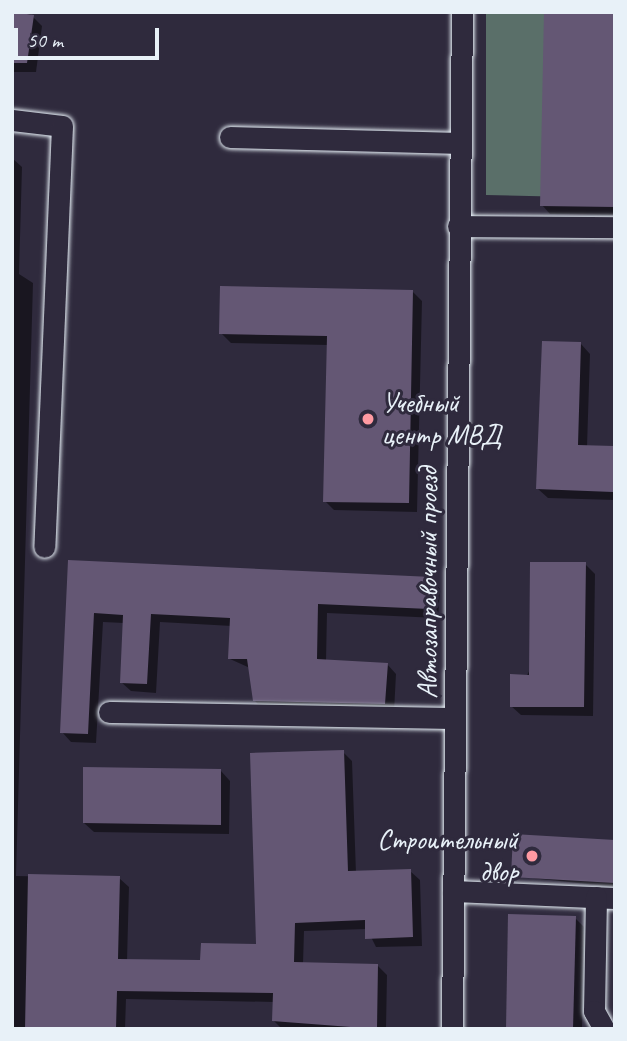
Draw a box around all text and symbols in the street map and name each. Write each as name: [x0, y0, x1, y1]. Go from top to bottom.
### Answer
scale bar: [18, 14, 163, 58]
text: 50 m: [27, 27, 63, 53]
place label: Учебный центр МВД: [382, 386, 501, 452]
marker: Учебный центр МВД: [360, 411, 376, 427]
street label: Автозаправочный проезд: [411, 467, 445, 699]
place label: Строительный двор: [377, 823, 518, 889]
marker: Строительный двор: [524, 848, 540, 864]

